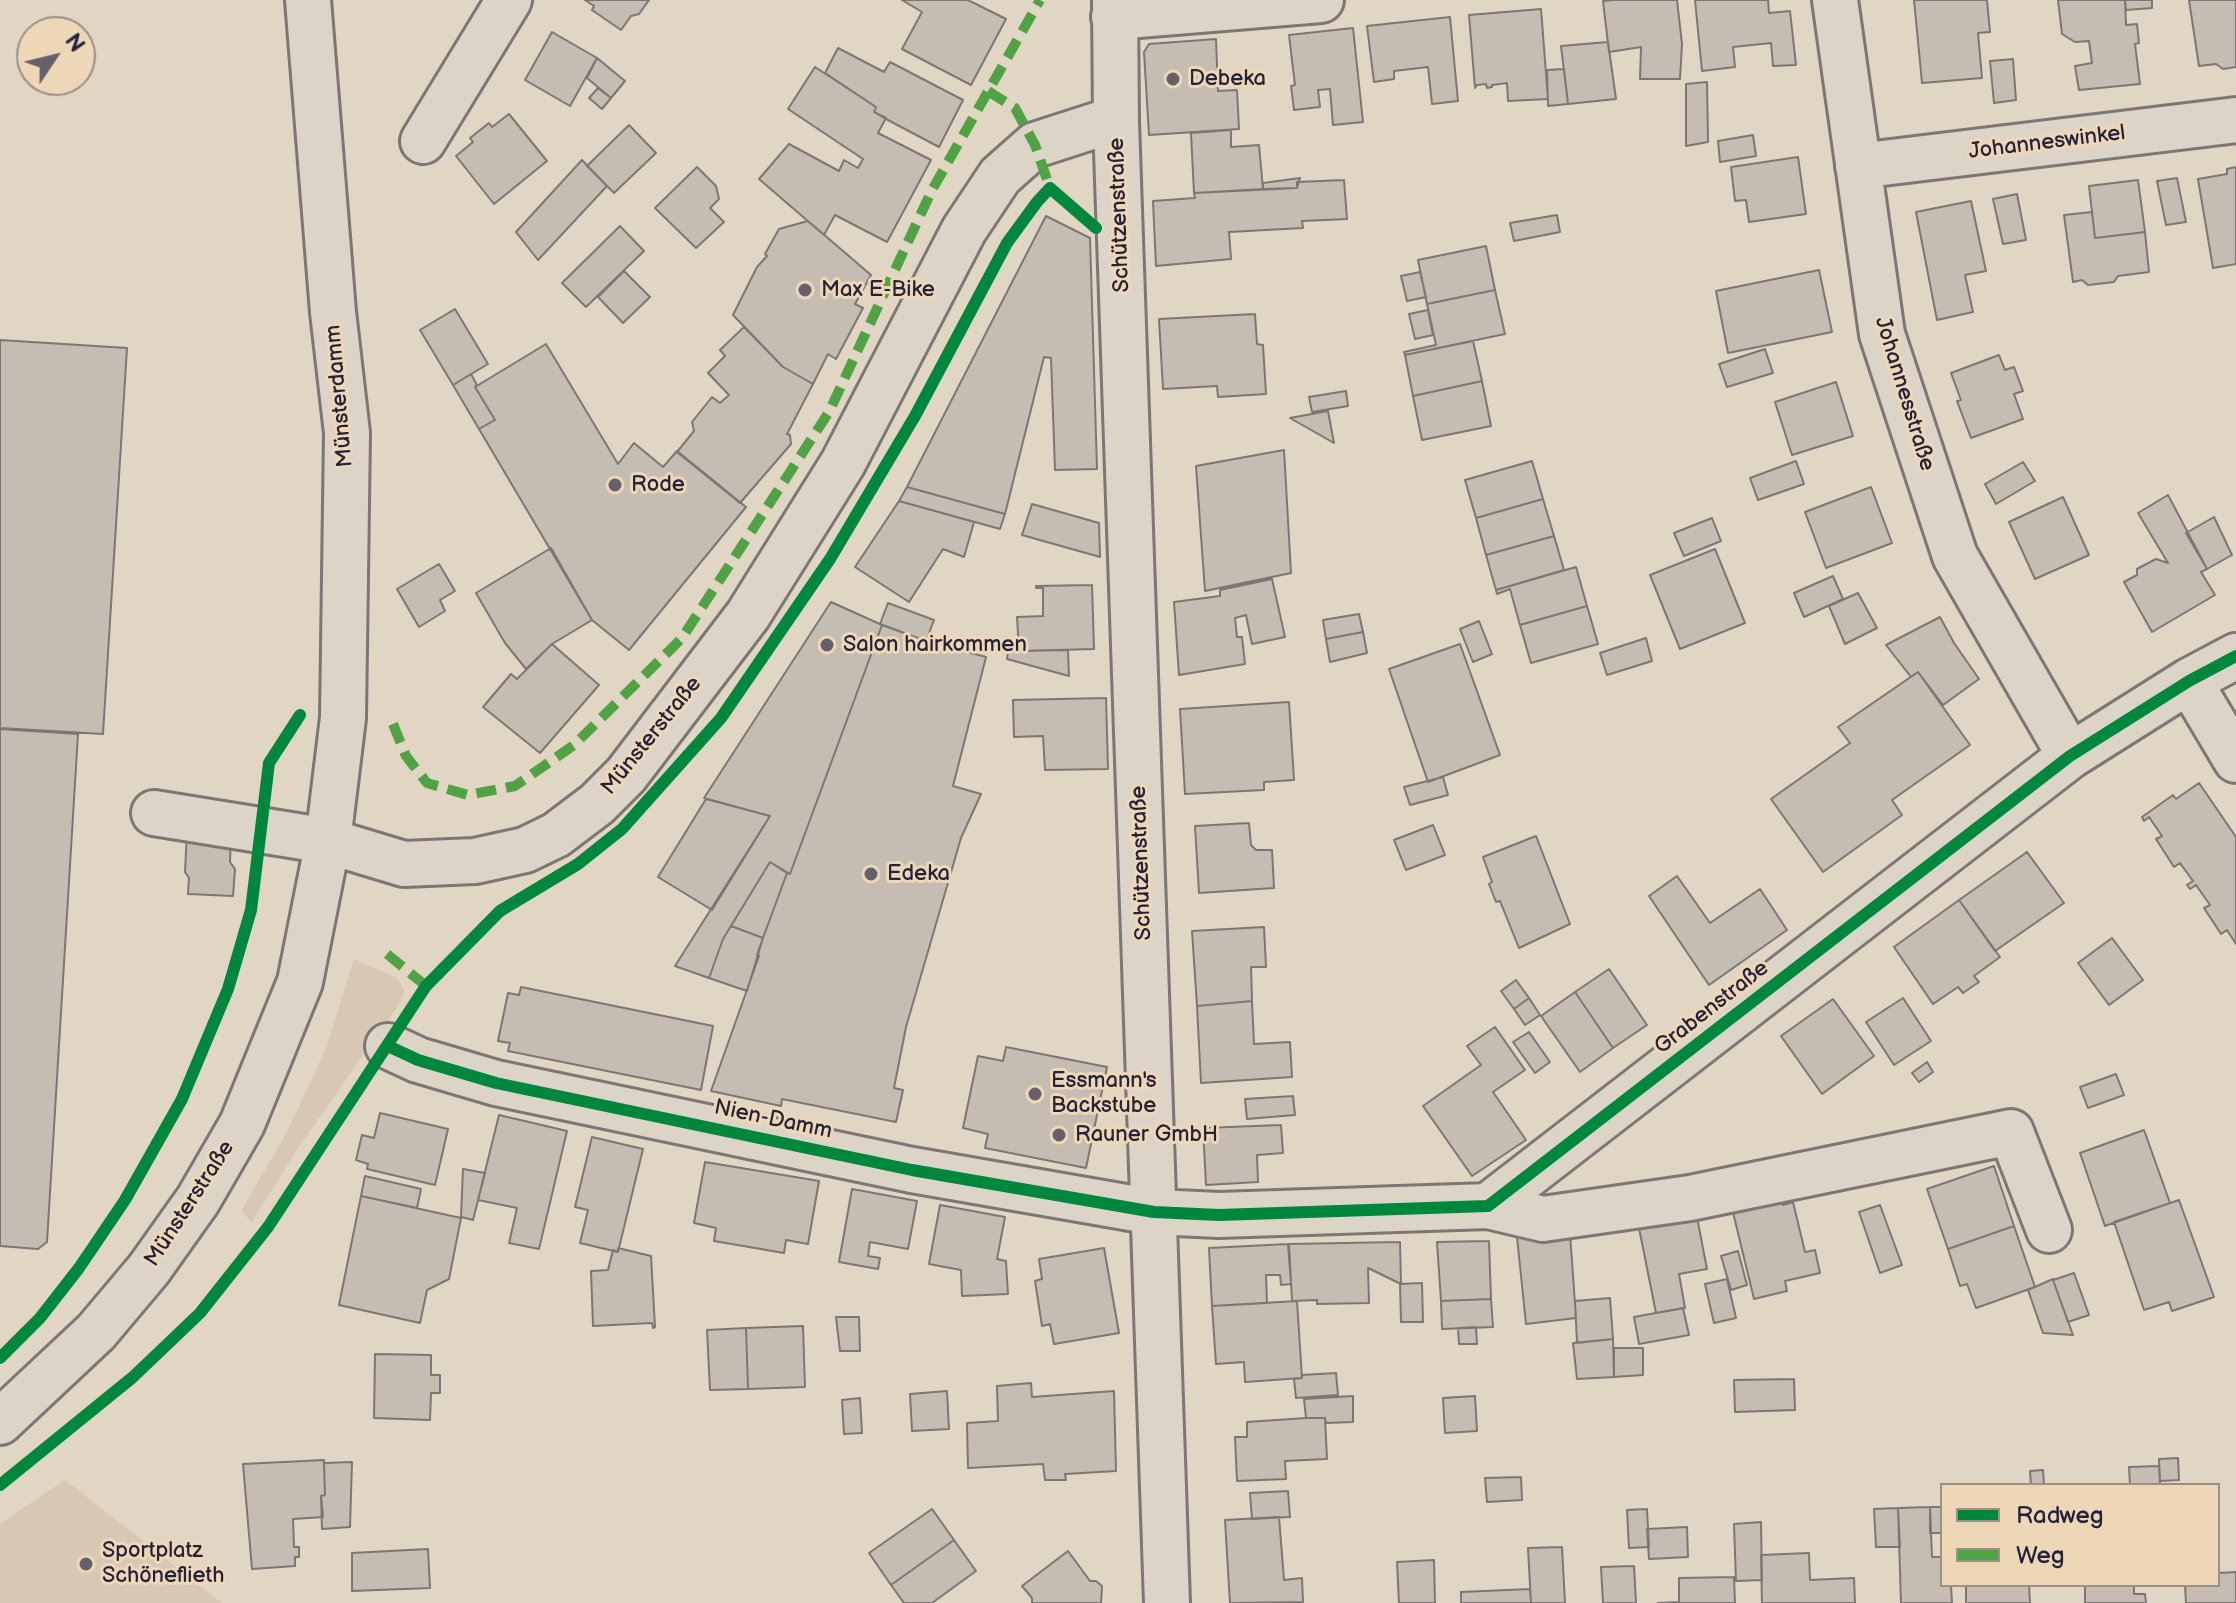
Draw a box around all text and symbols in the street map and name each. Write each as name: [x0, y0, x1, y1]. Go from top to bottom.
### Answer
north arrow: [16, 16, 96, 96]
text: N: [59, 29, 90, 58]
place label: Debeka: [1189, 66, 1266, 92]
marker: Debeka: [1164, 70, 1182, 88]
street label: Johanneswinkel: [1967, 120, 2127, 166]
street label: Schützenstraße: [1104, 137, 1136, 293]
place label: Max E-Bike: [821, 277, 935, 303]
marker: Max E-Bike: [796, 281, 814, 299]
street label: Johannesstraße: [1868, 314, 1940, 474]
street label: Münsterdamm: [321, 324, 359, 468]
place label: Rode: [631, 472, 685, 498]
marker: Rode: [606, 476, 624, 494]
place label: Salon hairkommen: [843, 632, 1027, 658]
marker: Salon hairkommen: [818, 636, 836, 654]
street label: Münsterstraße: [596, 671, 708, 801]
street label: Schützenstraße: [1126, 785, 1158, 941]
place label: Edeka: [887, 861, 950, 887]
marker: Edeka: [862, 865, 880, 883]
street label: Grabenstraße: [1650, 955, 1774, 1061]
place label: Essmann's Backstube: [1051, 1068, 1157, 1120]
marker: Essmann's Backstube: [1026, 1085, 1044, 1103]
street label: Nien-Damm: [712, 1095, 834, 1145]
place label: Rauner GmbH: [1075, 1122, 1218, 1148]
marker: Rauner GmbH: [1050, 1126, 1068, 1144]
street label: Münsterstraße: [140, 1136, 240, 1272]
legend: [1940, 1483, 2220, 1587]
text: Radweg: [2016, 1501, 2103, 1530]
place label: Sportplatz Schöneflieth: [102, 1538, 224, 1590]
text: Weg: [2016, 1541, 2065, 1570]
marker: Sportplatz Schöneflieth: [77, 1555, 95, 1573]

